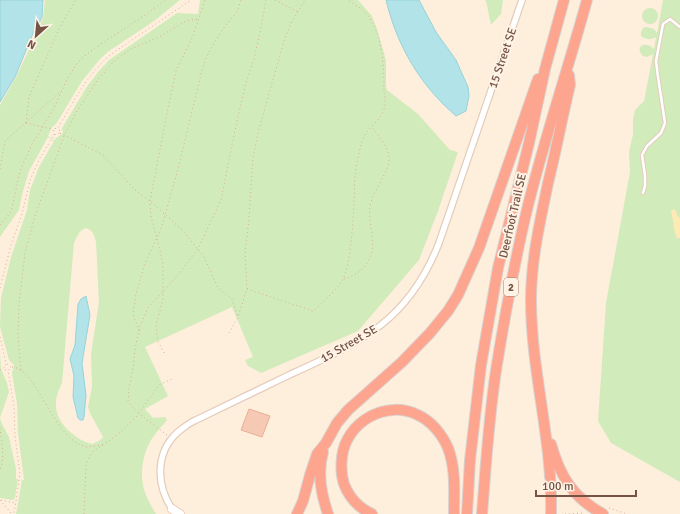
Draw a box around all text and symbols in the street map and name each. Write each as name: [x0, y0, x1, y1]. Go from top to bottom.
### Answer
north arrow: [16, 16, 56, 56]
street label: 15 Street SE: [486, 26, 520, 90]
text: N: [25, 37, 38, 52]
street label: Deerfoot Trail SE: [496, 172, 530, 260]
road number: 2: [504, 278, 518, 296]
street label: 15 Street SE: [318, 322, 380, 366]
scale bar: [536, 472, 636, 498]
text: 100 m: [542, 479, 574, 494]

